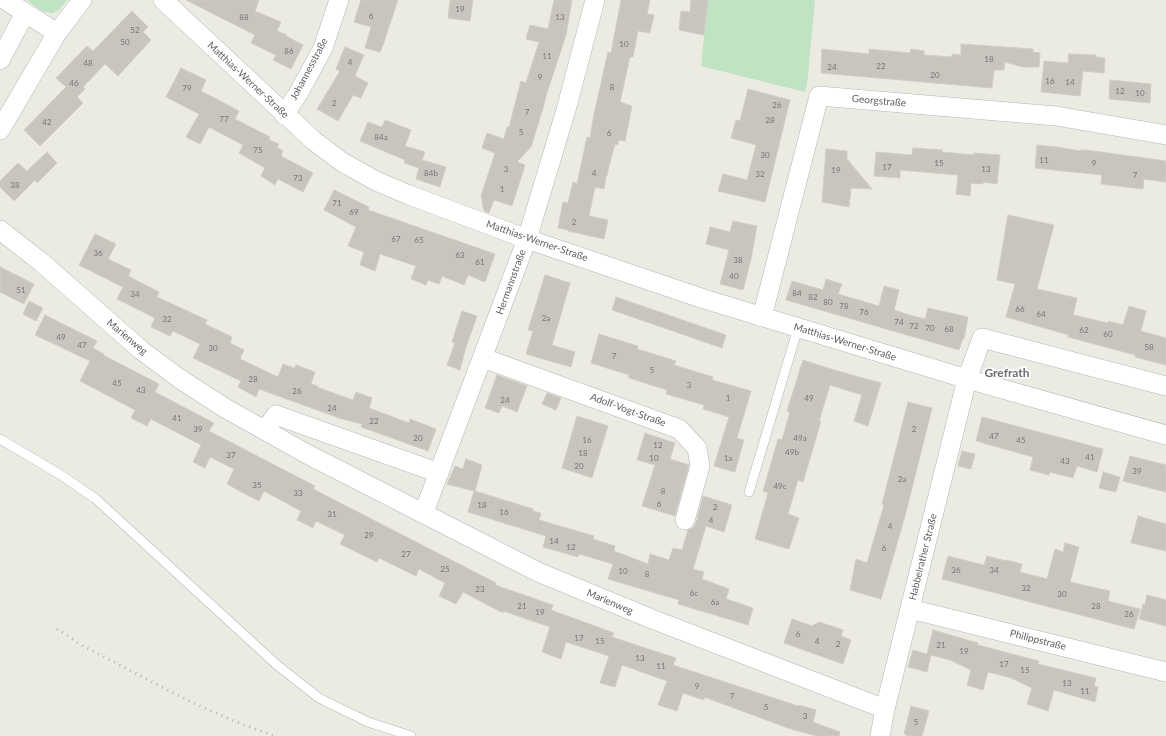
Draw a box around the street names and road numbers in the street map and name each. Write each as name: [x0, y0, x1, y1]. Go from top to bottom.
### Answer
street label: Johannesstraße: [288, 36, 330, 102]
street label: Matthias-Werner-Straße: [205, 39, 291, 121]
street label: Georgstraße: [851, 93, 907, 109]
street label: Matthias-Werner-Straße: [485, 218, 589, 264]
street label: Hermannstraße: [494, 248, 528, 316]
street label: Marienweg: [104, 317, 150, 357]
street label: Matthias-Werner-Straße: [792, 321, 898, 363]
street label: Adolf-Vogt-Straße: [589, 391, 667, 429]
street label: Habbelrather Straße: [906, 512, 940, 602]
street label: Marienweg: [585, 587, 635, 617]
street label: Philippstraße: [1009, 627, 1067, 653]

